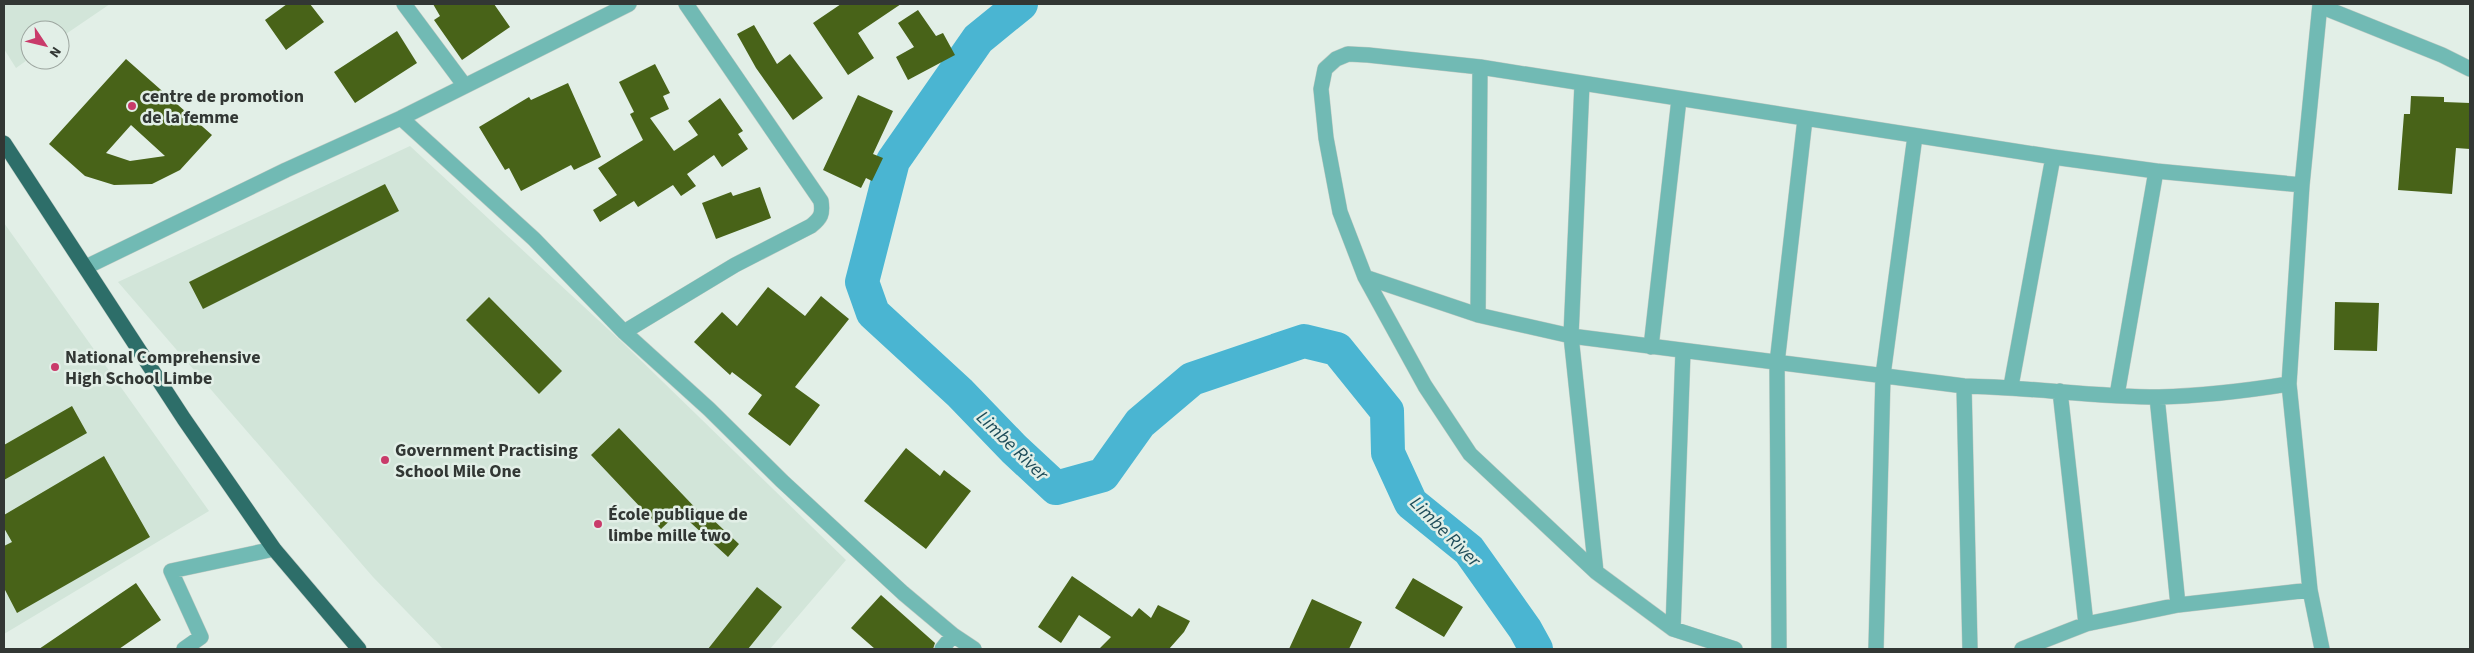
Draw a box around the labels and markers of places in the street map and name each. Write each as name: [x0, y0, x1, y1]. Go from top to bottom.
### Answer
place label: centre de promotion de la femme: [142, 84, 304, 130]
marker: centre de promotion de la femme: [126, 100, 138, 112]
place label: National Comprehensive High School Limbe: [65, 345, 260, 391]
marker: National Comprehensive High School Limbe: [49, 361, 61, 373]
place label: Government Practising School Mile One: [395, 438, 578, 484]
marker: Government Practising School Mile One: [379, 454, 391, 466]
place label: École publique de limbe mille two: [608, 502, 748, 548]
marker: École publique de limbe mille two: [592, 518, 604, 530]

